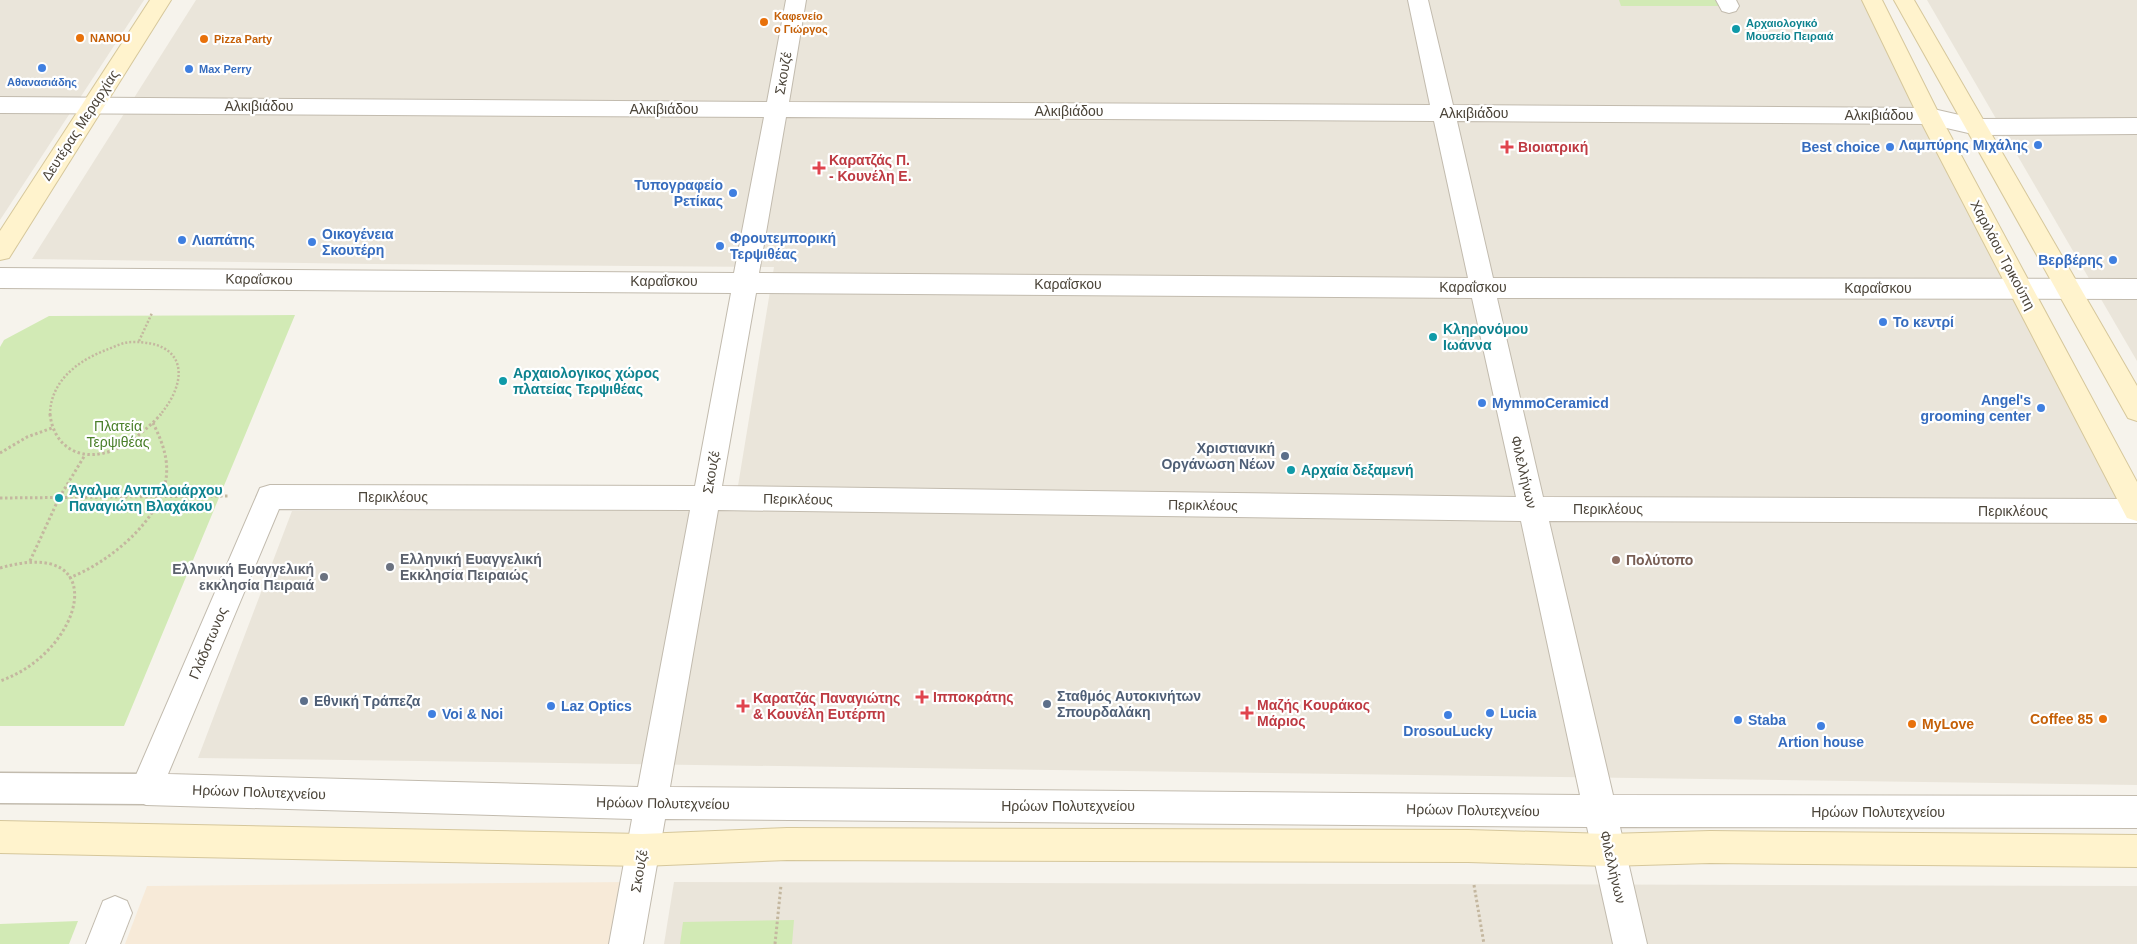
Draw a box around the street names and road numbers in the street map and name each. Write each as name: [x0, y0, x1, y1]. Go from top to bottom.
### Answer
street label: Σκουζέ: [771, 50, 795, 96]
street label: Δευτέρας Μεραρχίας: [38, 66, 122, 183]
street label: Αλκιβιάδου: [225, 98, 293, 114]
street label: Αλκιβιάδου: [630, 101, 698, 117]
street label: Αλκιβιάδου: [1035, 103, 1103, 119]
street label: Αλκιβιάδου: [1440, 105, 1508, 121]
street label: Αλκιβιάδου: [1845, 107, 1913, 123]
street label: Χαριλάου Τρικούπη: [1967, 197, 2039, 313]
street label: Καραΐσκου: [225, 270, 293, 288]
street label: Καραΐσκου: [630, 273, 698, 289]
street label: Καραΐσκου: [1034, 276, 1102, 292]
street label: Καραΐσκου: [1439, 279, 1507, 295]
street label: Καραΐσκου: [1844, 280, 1912, 296]
street label: Φιλελλήνων: [1508, 434, 1540, 510]
street label: Σκουζέ: [699, 449, 723, 495]
street label: Περικλέους: [358, 489, 428, 505]
street label: Περικλέους: [763, 490, 833, 508]
street label: Περικλέους: [1168, 496, 1238, 514]
street label: Περικλέους: [1573, 501, 1643, 517]
street label: Περικλέους: [1978, 503, 2048, 519]
street label: Γλάδστωνος: [186, 604, 230, 681]
street label: Ηρώων Πολυτεχνείου: [192, 782, 326, 802]
street label: Ηρώων Πολυτεχνείου: [596, 794, 730, 812]
street label: Ηρώων Πολυτεχνείου: [1001, 798, 1135, 814]
street label: Ηρώων Πολυτεχνείου: [1406, 801, 1540, 819]
street label: Ηρώων Πολυτεχνείου: [1811, 804, 1945, 820]
street label: Φιλελλήνων: [1597, 829, 1629, 905]
street label: Σκουζέ: [627, 848, 651, 894]

